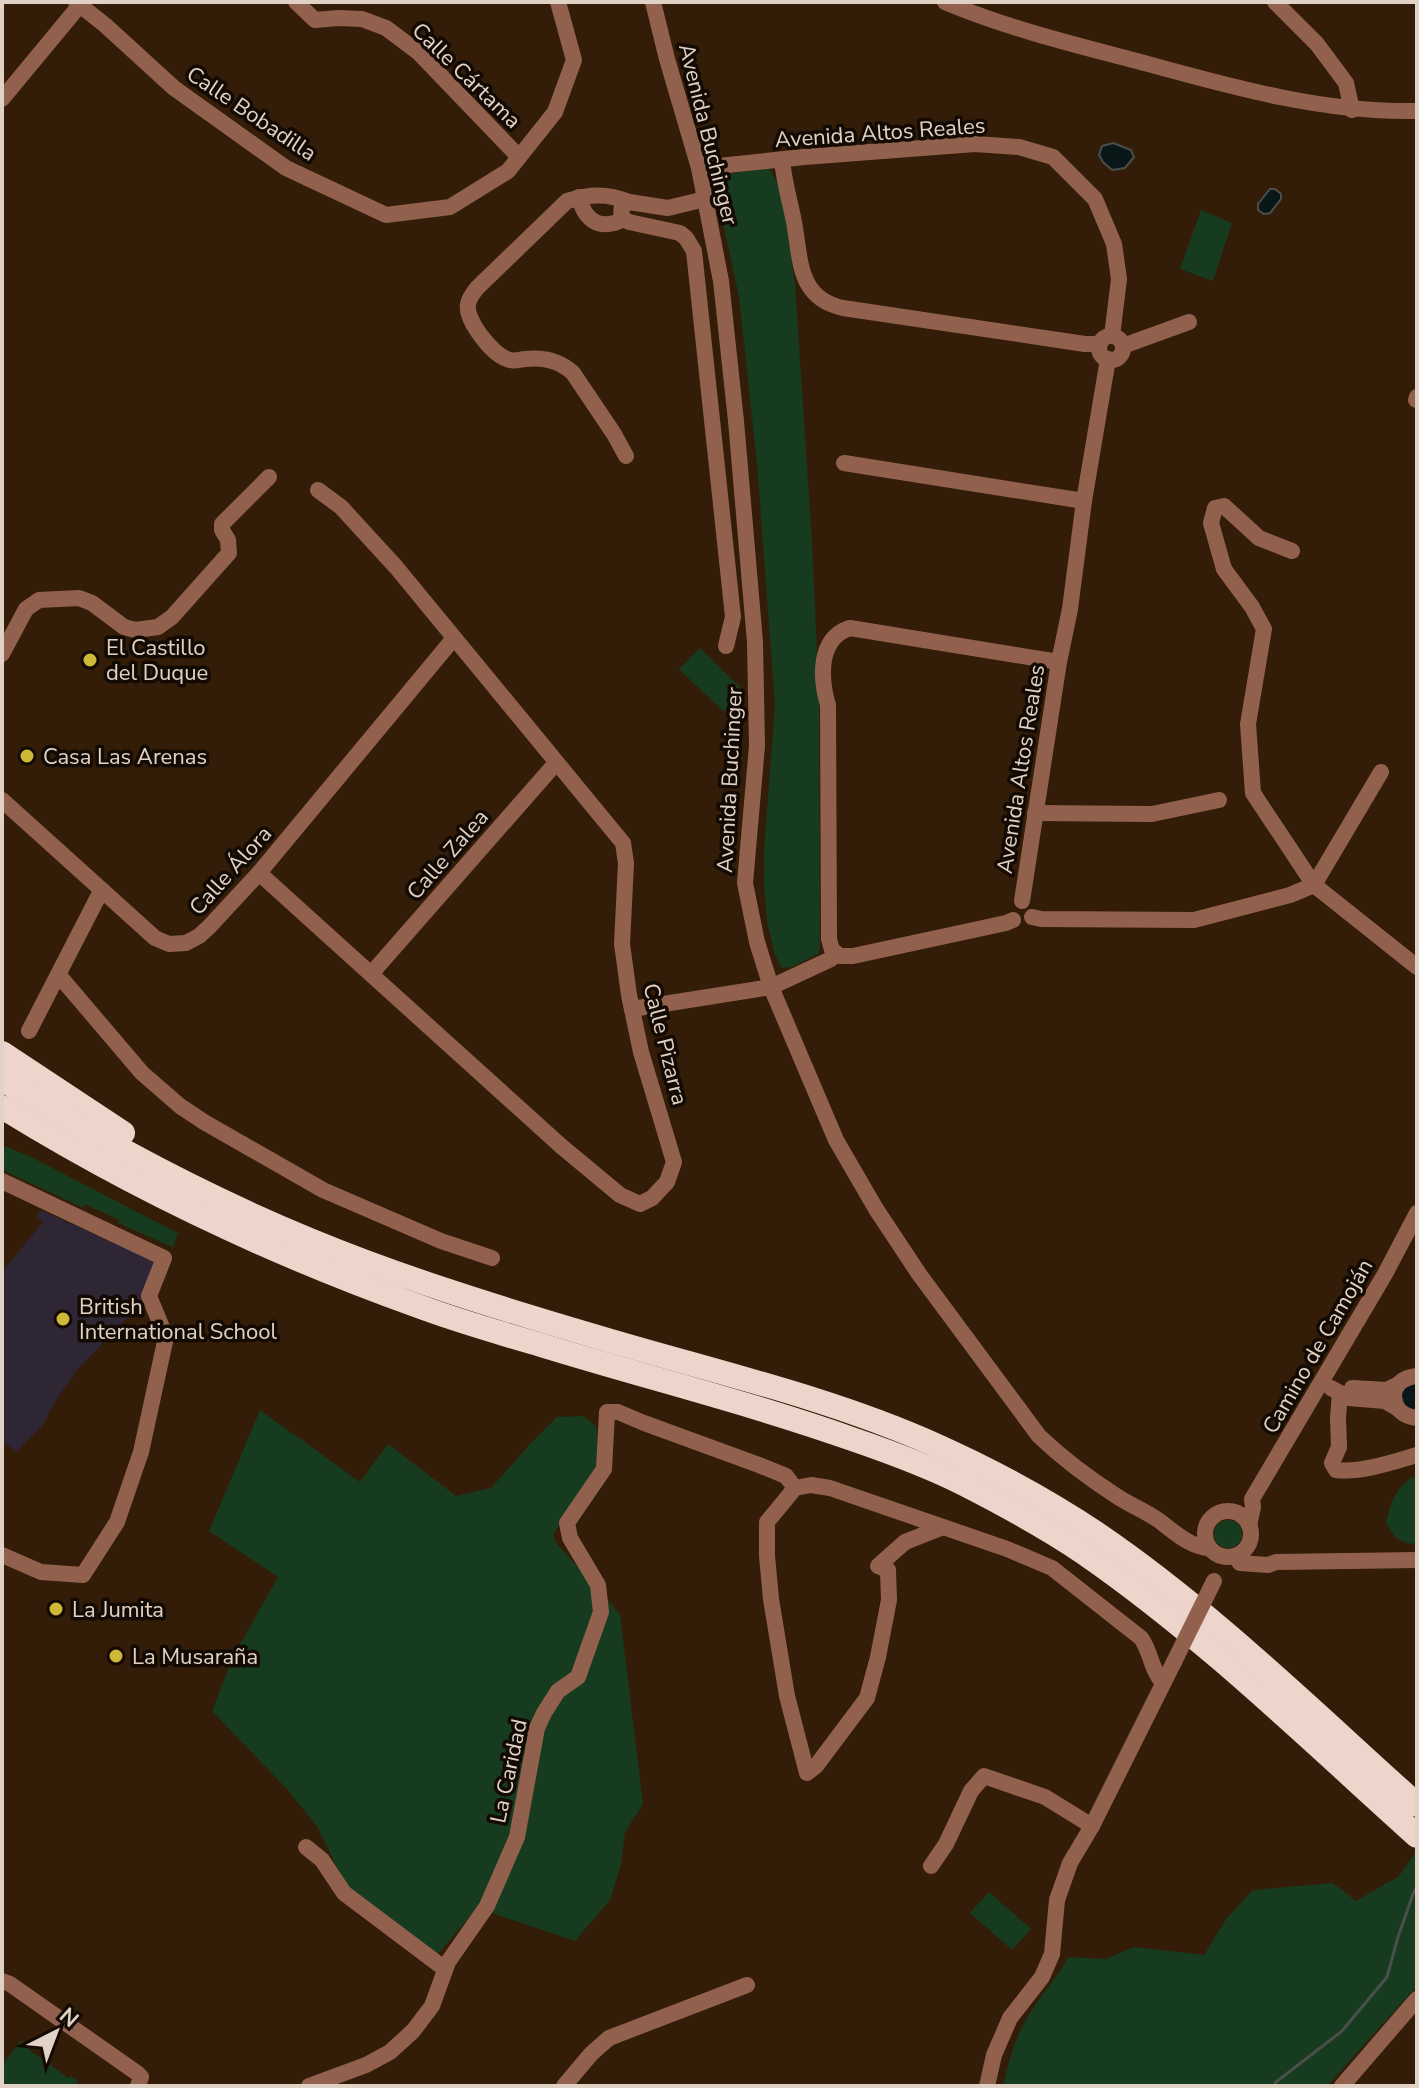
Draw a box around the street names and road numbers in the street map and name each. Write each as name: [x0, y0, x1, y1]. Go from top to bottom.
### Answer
street label: Calle Cártama: [405, 16, 527, 135]
street label: Avenida Buchinger: [671, 40, 745, 228]
street label: Calle Bobadilla: [181, 59, 322, 168]
street label: Avenida Altos Reales: [774, 111, 986, 155]
street label: Avenida Altos Reales: [990, 663, 1052, 876]
street label: Avenida Buchinger: [710, 686, 750, 874]
street label: Calle Zalea: [400, 803, 495, 906]
street label: Calle Álora: [183, 820, 279, 922]
street label: Calle Pizarra: [635, 980, 695, 1108]
street label: Camino de Camoján: [1256, 1254, 1380, 1439]
street label: La Caridad: [483, 1716, 535, 1826]

